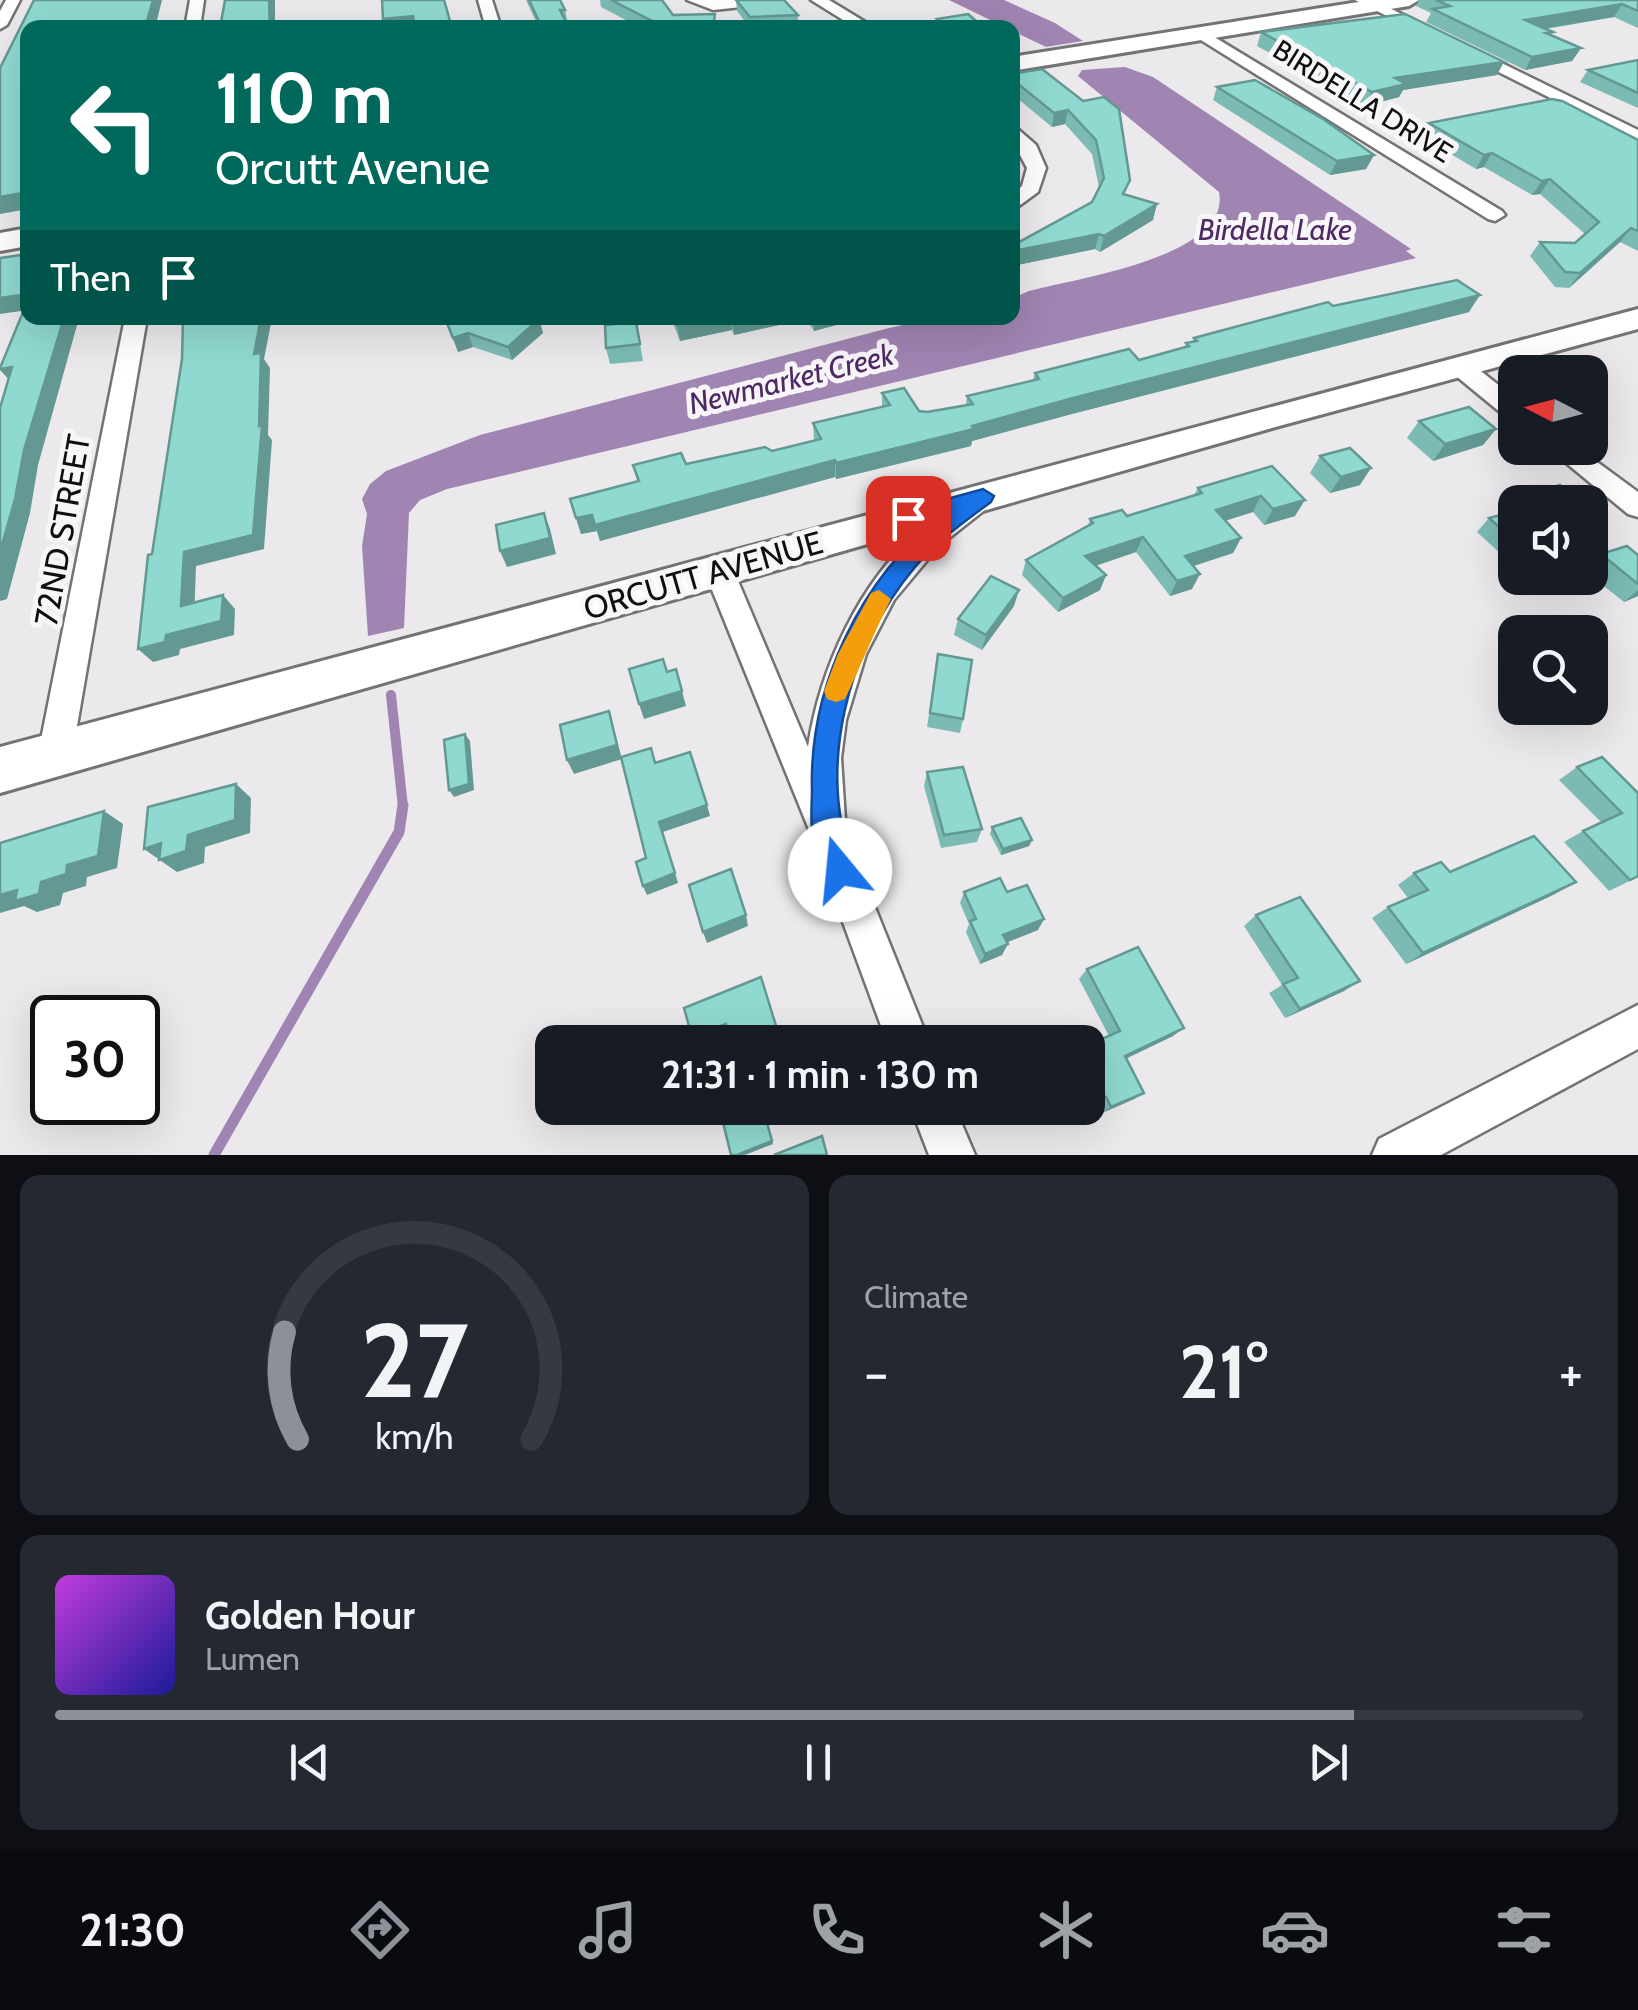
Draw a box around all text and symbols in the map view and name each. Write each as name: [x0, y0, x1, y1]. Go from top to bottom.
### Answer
street label: BIRDELLA DRIVE: [1267, 32, 1459, 170]
text: 110 m: [215, 55, 393, 141]
icon: left: [50, 60, 180, 190]
text: Orcutt Avenue: [215, 141, 490, 195]
water label: Birdella Lake: [1198, 211, 1352, 248]
icon: arrive: [151, 250, 206, 305]
text: Then: [50, 254, 131, 301]
water label: Newmarket Creek: [685, 335, 898, 422]
north arrow: [1498, 355, 1608, 465]
map controls: [1498, 355, 1608, 725]
street label: 72ND STREET: [26, 431, 98, 629]
pin: [866, 476, 951, 561]
button: sound: [1498, 485, 1608, 595]
icon: arrive: [881, 491, 936, 546]
street label: ORCUTT AVENUE: [579, 522, 827, 628]
button: search: [1498, 615, 1608, 725]
position arrow: [788, 818, 892, 922]
speed limit sign: 30: [30, 995, 160, 1125]
text: 21:31 · 1 min · 130 m: [661, 1051, 979, 1098]
text: Climate: [864, 1277, 968, 1316]
text: 27: [360, 1297, 469, 1423]
text: 21°: [1179, 1326, 1268, 1417]
text: −: [864, 1339, 888, 1406]
text: +: [1559, 1339, 1583, 1406]
text: km/h: [375, 1415, 454, 1458]
text: Golden Hour: [205, 1592, 415, 1639]
text: Lumen: [205, 1639, 300, 1678]
icon: previous: [282, 1735, 337, 1790]
icon: pause: [791, 1735, 846, 1790]
icon: next: [1301, 1735, 1356, 1790]
icon: directions: [345, 1895, 415, 1965]
icon: music: [573, 1895, 643, 1965]
icon: phone: [802, 1895, 872, 1965]
icon: climate: [1031, 1895, 1101, 1965]
icon: car: [1260, 1895, 1330, 1965]
icon: filters: [1489, 1895, 1559, 1965]
text: 21:30: [79, 1903, 186, 1957]

